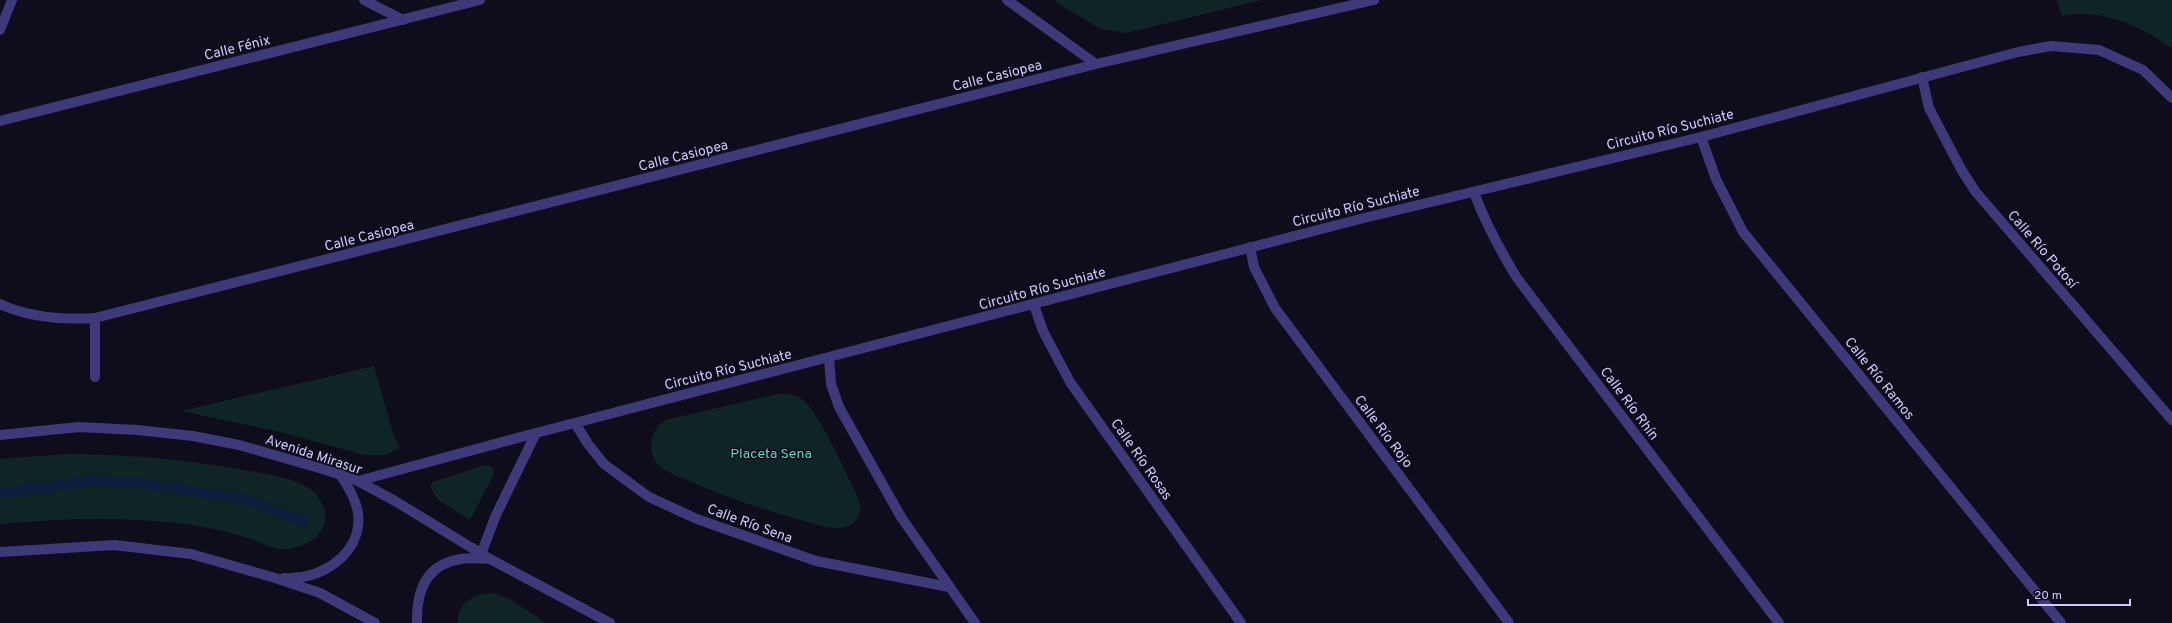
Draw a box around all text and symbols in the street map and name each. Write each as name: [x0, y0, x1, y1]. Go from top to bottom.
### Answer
street label: Calle Fénix: [203, 32, 272, 65]
street label: Calle Casiopea: [951, 57, 1044, 96]
street label: Circuito Río Suchiate: [1605, 106, 1736, 155]
street label: Calle Casiopea: [637, 137, 730, 176]
street label: Circuito Río Suchiate: [1291, 183, 1422, 232]
street label: Calle Río Potosí: [2003, 207, 2081, 294]
street label: Calle Casiopea: [323, 217, 416, 256]
street label: Circuito Río Suchiate: [977, 264, 1108, 315]
street label: Calle Río Ramos: [1840, 334, 1917, 424]
street label: Circuito Río Suchiate: [663, 346, 794, 395]
street label: Calle Río Rhín: [1596, 364, 1662, 444]
street label: Calle Río Rojo: [1350, 392, 1416, 472]
street label: Calle Río Rosas: [1106, 416, 1175, 504]
street label: Avenida Mirasur: [263, 432, 365, 479]
park label: Placeta Sena: [730, 446, 812, 463]
street label: Calle Río Sena: [704, 501, 795, 548]
scale bar: [2028, 581, 2130, 607]
text: 20 m: [2034, 588, 2062, 604]

